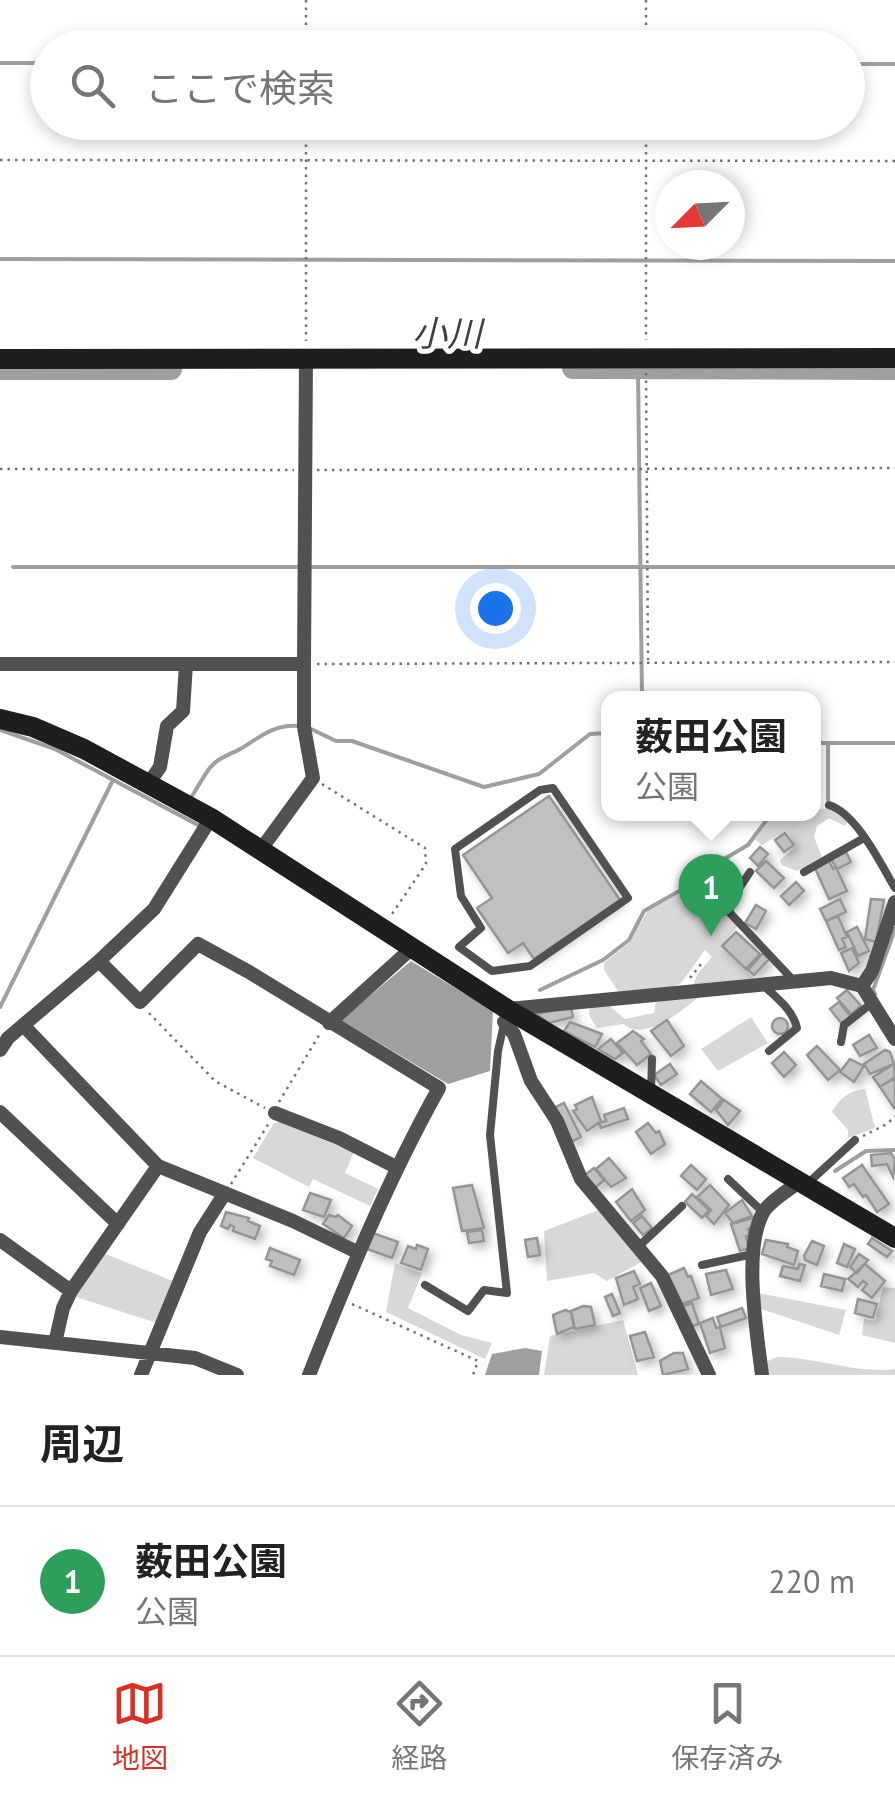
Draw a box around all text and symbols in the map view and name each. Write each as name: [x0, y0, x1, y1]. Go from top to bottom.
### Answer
search box: [30, 30, 865, 140]
icon: search: [65, 58, 120, 113]
text: ここで検索: [145, 63, 335, 112]
north arrow: [655, 170, 745, 260]
water label: 小川: [412, 310, 486, 356]
your location: [470, 583, 521, 634]
popup: [601, 691, 821, 821]
text: 薮田公園: [635, 711, 787, 760]
text: 公園: [635, 765, 699, 807]
pin: 1: [678, 854, 744, 936]
text: 周辺: [40, 1416, 124, 1471]
text: 薮田公園: [135, 1536, 287, 1585]
text: 1: [63, 1560, 82, 1602]
text: 220 m: [768, 1560, 855, 1602]
text: 公園: [135, 1590, 199, 1632]
tab: 地図: [112, 1676, 168, 1776]
tab: 経路: [391, 1676, 447, 1776]
tab: 保存済み: [671, 1676, 783, 1776]

